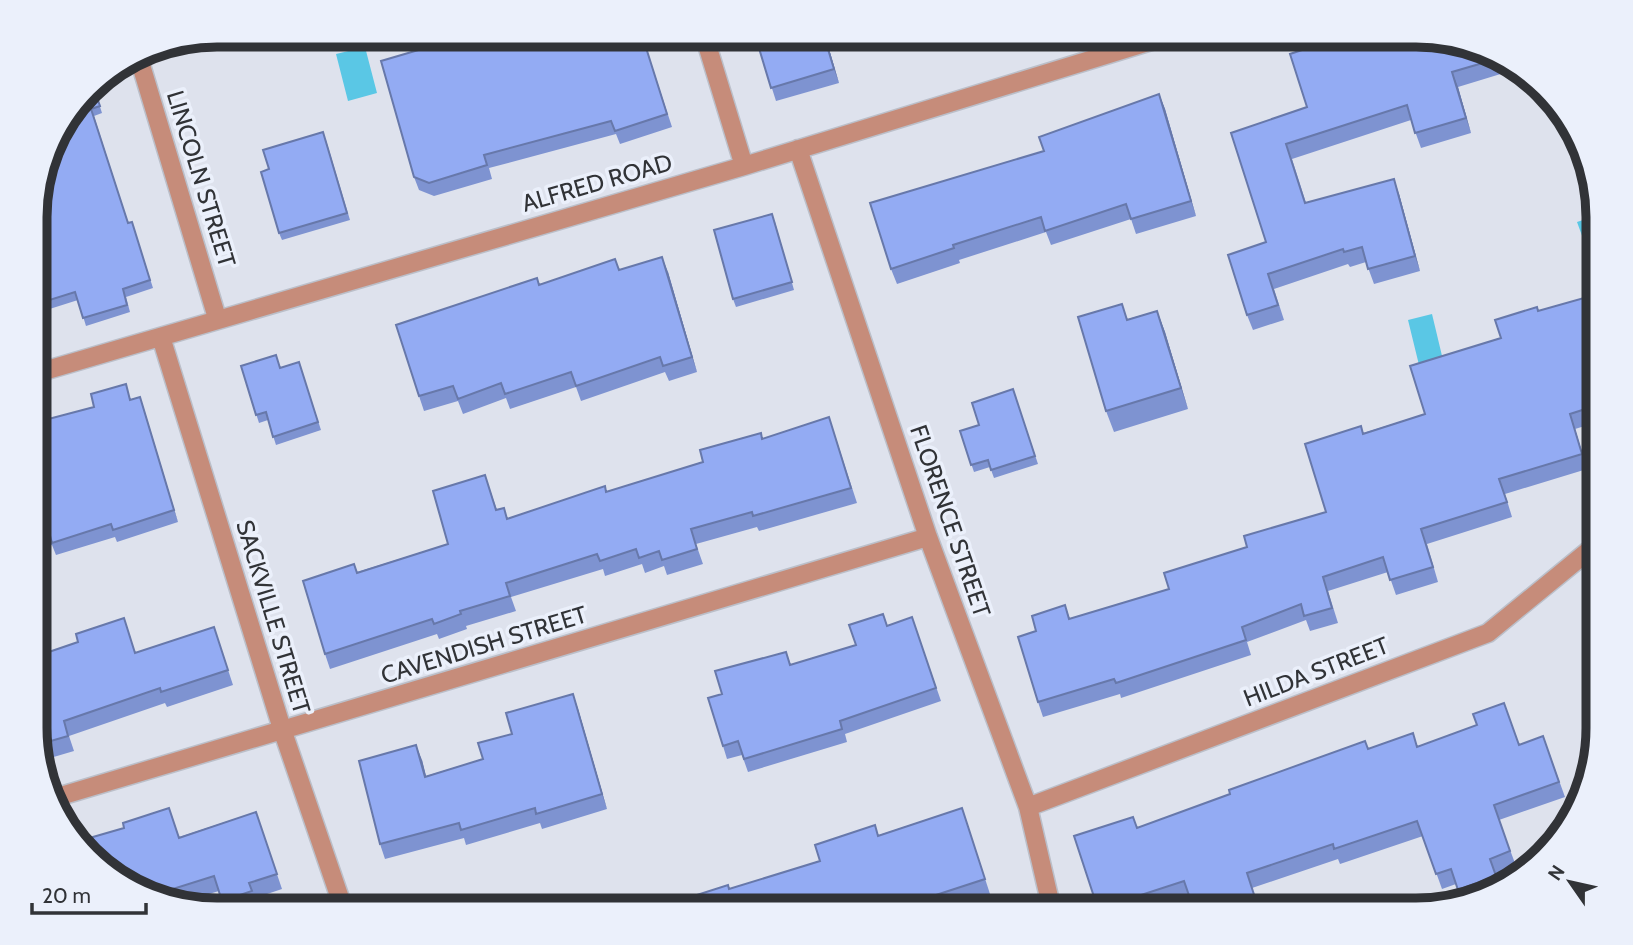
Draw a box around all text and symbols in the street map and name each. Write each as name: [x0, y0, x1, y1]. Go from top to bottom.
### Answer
street label: LINCOLN STREET: [161, 87, 242, 271]
street label: ALFRED ROAD: [518, 147, 675, 218]
street label: FLORENCE STREET: [904, 421, 997, 621]
street label: SACKVILLE STREET: [230, 516, 317, 717]
street label: CAVENDISH STREET: [377, 599, 591, 690]
street label: HILDA STREET: [1239, 630, 1393, 713]
north arrow: [1535, 847, 1605, 917]
text: N: [1543, 861, 1570, 885]
scale bar: [32, 872, 145, 916]
text: 20 m: [42, 883, 91, 908]

